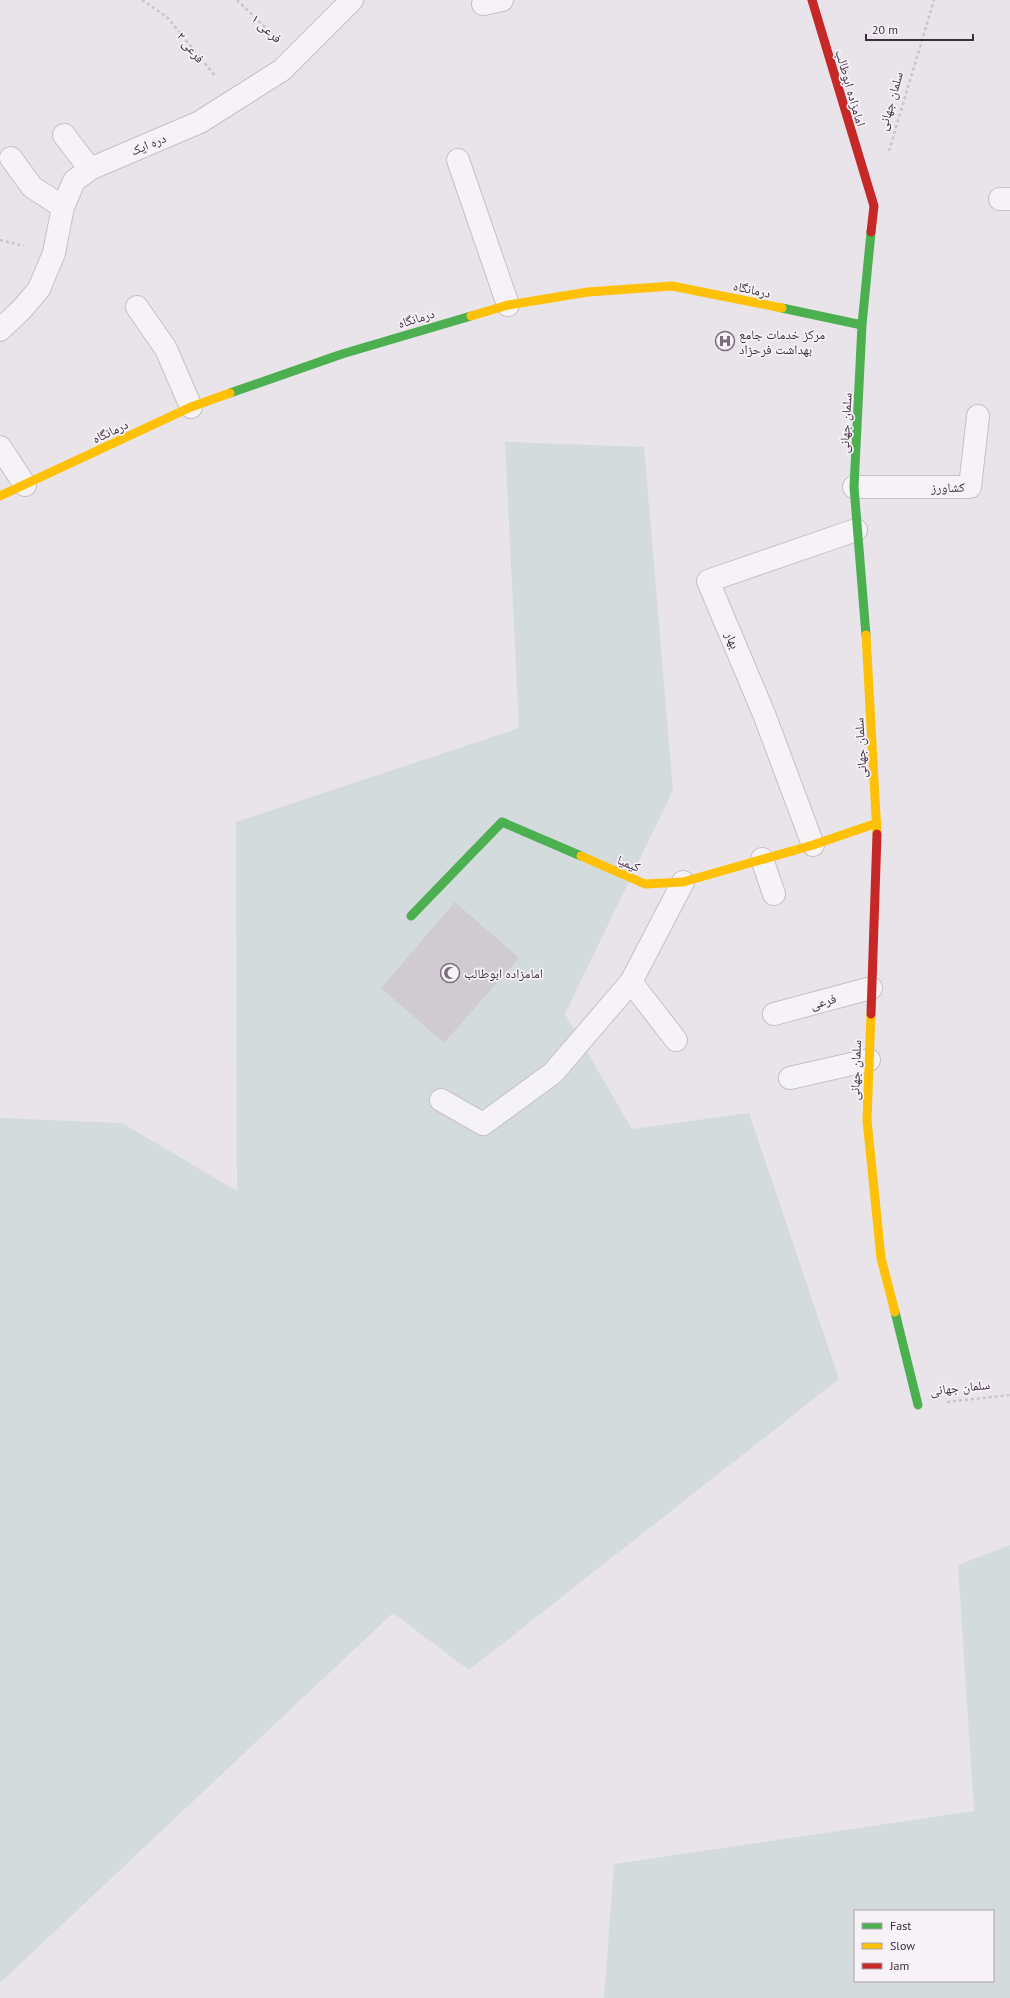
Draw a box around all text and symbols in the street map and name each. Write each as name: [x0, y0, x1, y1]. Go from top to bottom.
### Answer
street label: فرعی ۱: [248, 10, 286, 47]
scale bar: [866, 16, 973, 42]
text: 20 m: [872, 22, 898, 37]
street label: فرعی ۲: [173, 28, 208, 66]
street label: امامزاده ابوطالب: [831, 48, 870, 128]
street label: سلمان جهانی: [874, 70, 907, 133]
street label: دره ایک: [128, 129, 168, 159]
street label: درمانگاه: [732, 277, 772, 302]
street label: درمانگاه: [396, 305, 437, 332]
place label: مركز خدمات جامع بهداشت فرحزاد: [739, 326, 825, 358]
hospital icon: مركز خدمات جامع بهداشت فرحزاد: [714, 330, 736, 352]
street label: سلمان جهانی: [835, 392, 856, 454]
street label: درمانگاه: [90, 416, 131, 447]
street label: کشاورز: [930, 479, 965, 496]
street label: بهار: [721, 628, 744, 651]
street label: سلمان جهانی: [850, 717, 871, 779]
street label: کیمیا: [615, 851, 643, 876]
mosque icon: امامزاده ابوطالب: [439, 962, 461, 984]
place label: امامزاده ابوطالب: [464, 965, 543, 982]
street label: فرعی: [808, 990, 838, 1013]
street label: سلمان جهانی: [846, 1039, 865, 1101]
street label: سلمان جهانی: [929, 1376, 991, 1399]
legend: [854, 1910, 994, 1982]
text: Fast: [890, 1918, 911, 1933]
text: Slow: [890, 1938, 915, 1953]
text: Jam: [889, 1958, 909, 1973]

